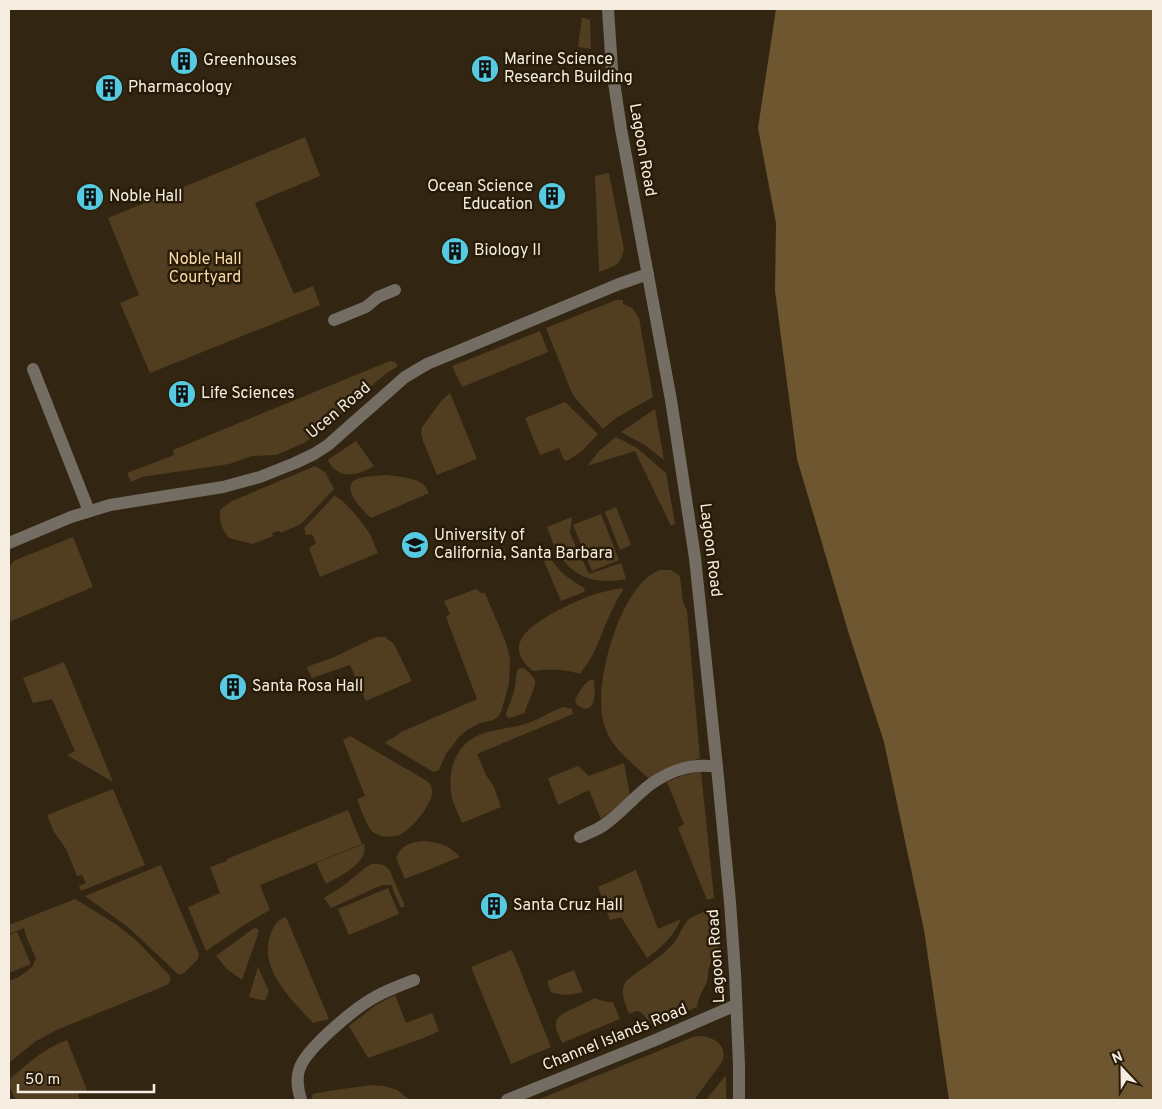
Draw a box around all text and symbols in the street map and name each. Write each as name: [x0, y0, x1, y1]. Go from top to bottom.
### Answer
building icon: Greenhouses: [169, 46, 199, 76]
place label: Marine Science Research Building: [504, 50, 633, 88]
place label: Greenhouses: [203, 51, 297, 71]
building icon: Marine Science Research Building: [470, 54, 500, 84]
building icon: Pharmacology: [94, 73, 124, 103]
place label: Pharmacology: [128, 78, 232, 98]
street label: Lagoon Road: [624, 102, 660, 198]
place label: Ocean Science Education: [427, 177, 533, 215]
building icon: Ocean Science Education: [537, 181, 567, 211]
building icon: Noble Hall: [75, 182, 105, 212]
place label: Noble Hall: [109, 187, 182, 207]
building icon: Biology II: [440, 236, 470, 266]
place label: Biology II: [474, 241, 541, 261]
park label: Noble Hall Courtyard: [168, 250, 242, 288]
street label: Ucen Road: [303, 378, 375, 444]
building icon: Life Sciences: [167, 379, 197, 409]
place label: Life Sciences: [201, 384, 295, 404]
street label: Lagoon Road: [694, 502, 726, 598]
place label: University of California, Santa Barbara: [434, 526, 613, 564]
school or university icon: University of California, Santa Barbara: [400, 530, 430, 560]
building icon: Santa Rosa Hall: [218, 672, 248, 702]
place label: Santa Rosa Hall: [252, 677, 363, 697]
building icon: Santa Cruz Hall: [479, 891, 509, 921]
place label: Santa Cruz Hall: [513, 896, 623, 916]
street label: Lagoon Road: [704, 908, 730, 1004]
street label: Channel Islands Road: [540, 1000, 690, 1076]
north arrow: [1097, 1044, 1147, 1094]
text: N: [1110, 1049, 1126, 1068]
scale bar: [18, 1062, 154, 1094]
text: 50 m: [25, 1071, 60, 1090]

